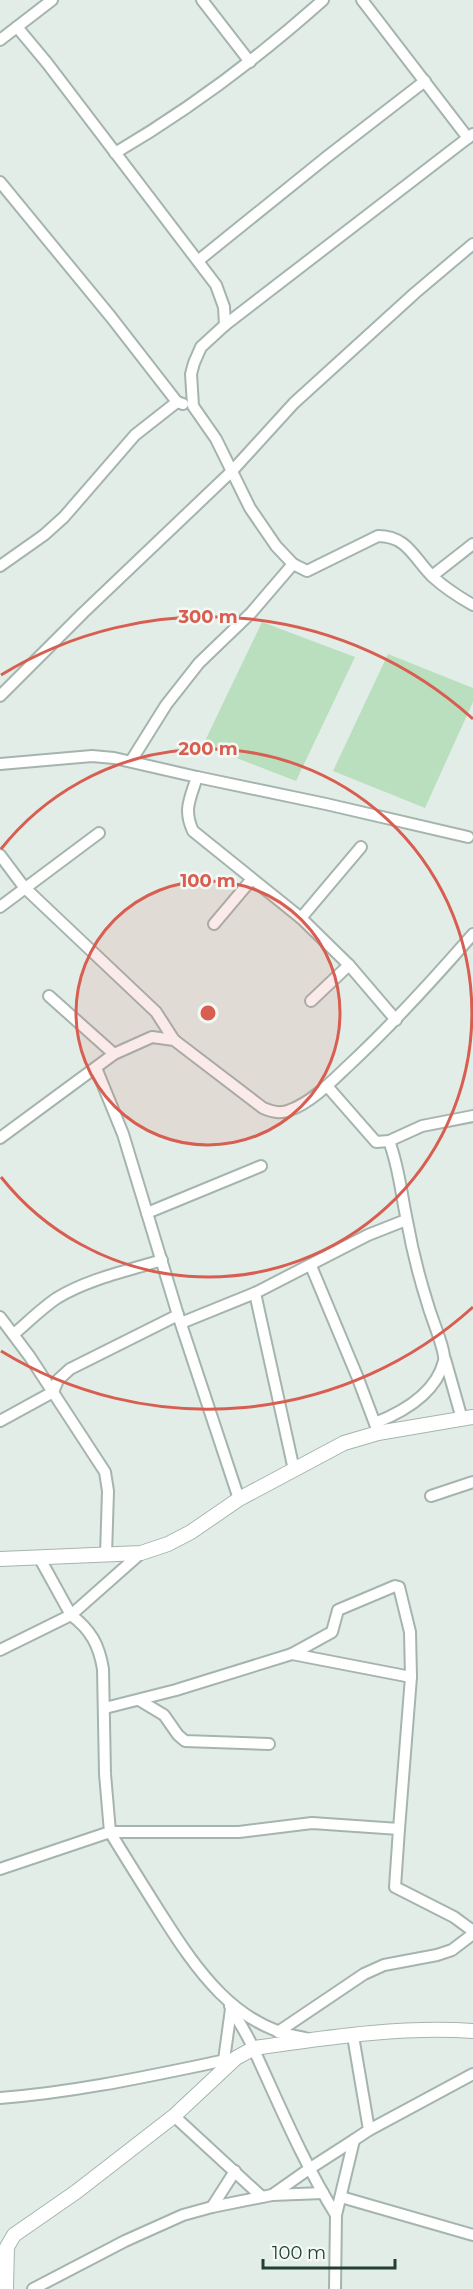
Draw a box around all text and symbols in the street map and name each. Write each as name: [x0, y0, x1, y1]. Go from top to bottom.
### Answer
text: 300 m: [177, 606, 238, 628]
text: 200 m: [178, 738, 238, 760]
text: 100 m: [180, 870, 236, 892]
centre of rings: [198, 1003, 218, 1023]
scale bar: [263, 2232, 395, 2270]
text: 100 m: [272, 2242, 326, 2264]

